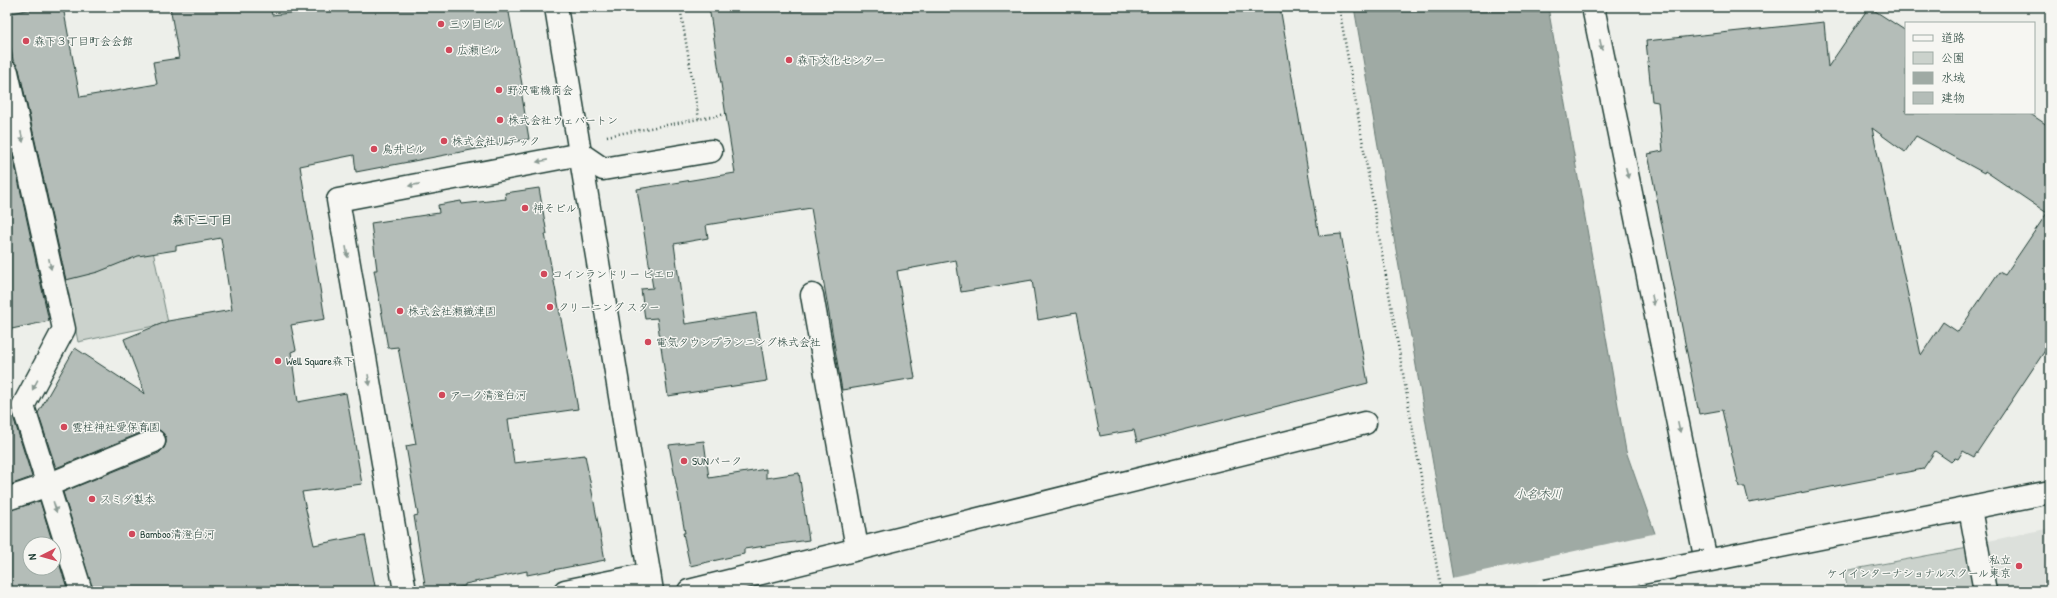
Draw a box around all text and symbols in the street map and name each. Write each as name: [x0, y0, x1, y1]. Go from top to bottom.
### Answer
place label: 三ツ目ビル: [449, 17, 504, 31]
marker: 三ツ目ビル: [436, 19, 446, 29]
legend: [1905, 22, 2035, 114]
text: 道路: [1941, 29, 1965, 46]
place label: 森下３丁目町会会館: [34, 34, 133, 48]
marker: 森下３丁目町会会館: [21, 36, 31, 46]
one-way arrow: [1598, 39, 1604, 51]
place label: 広瀬ビル: [457, 43, 501, 57]
marker: 広瀬ビル: [444, 45, 454, 55]
text: 公園: [1941, 49, 1965, 66]
place label: 森下文化センター: [797, 53, 885, 67]
marker: 森下文化センター: [784, 55, 794, 65]
text: 水域: [1941, 69, 1965, 86]
place label: 野沢電機商会: [507, 83, 573, 97]
marker: 野沢電機商会: [494, 85, 504, 95]
text: 建物: [1941, 89, 1965, 106]
place label: 株式会社ウェバートン: [508, 113, 618, 127]
marker: 株式会社ウェバートン: [495, 115, 505, 125]
one-way arrow: [19, 131, 25, 143]
place label: 株式会社リテック: [452, 134, 540, 148]
marker: 株式会社リテック: [439, 136, 449, 146]
place label: 鳥井ビル: [382, 142, 426, 156]
marker: 鳥井ビル: [369, 144, 379, 154]
one-way arrow: [536, 159, 548, 165]
one-way arrow: [1624, 166, 1630, 179]
one-way arrow: [408, 183, 421, 189]
place label: 神そビル: [533, 201, 577, 215]
marker: 神そビル: [520, 203, 530, 213]
district label: 森下三丁目: [172, 211, 232, 228]
one-way arrow: [344, 245, 350, 258]
one-way arrow: [47, 258, 53, 270]
place label: コインランドリー ピエロ: [552, 267, 676, 281]
marker: コインランドリー ピエロ: [539, 269, 549, 279]
one-way arrow: [1650, 294, 1656, 306]
place label: クリーニング スター: [558, 300, 660, 314]
marker: クリーニング スター: [545, 302, 555, 312]
place label: 株式会社瀬織津園: [408, 304, 496, 318]
marker: 株式会社瀬織津園: [395, 306, 405, 316]
place label: 電気タウンプランニング株式会社: [656, 335, 821, 349]
marker: 電気タウンプランニング株式会社: [643, 337, 653, 347]
place label: Well Square森下: [286, 354, 354, 368]
marker: Well Square森下: [273, 356, 283, 366]
one-way arrow: [366, 374, 372, 386]
one-way arrow: [31, 379, 38, 391]
place label: アーク清澄白河: [450, 388, 527, 402]
marker: アーク清澄白河: [437, 390, 447, 400]
place label: 雲柱神社愛保育園: [72, 420, 160, 434]
one-way arrow: [1676, 421, 1682, 434]
marker: 雲柱神社愛保育園: [59, 422, 69, 432]
place label: SUNパーク: [692, 454, 742, 468]
marker: SUNパーク: [679, 456, 689, 466]
water label: 小名木川: [1514, 485, 1562, 502]
place label: スミダ製本: [100, 492, 155, 506]
marker: スミダ製本: [87, 494, 97, 504]
one-way arrow: [52, 502, 58, 514]
place label: Bamboo清澄白河: [140, 527, 215, 541]
marker: Bamboo清澄白河: [127, 529, 137, 539]
north arrow: [22, 536, 62, 576]
text: N: [25, 553, 39, 561]
place label: 私立 ケイインターナショナルスクール東京: [1827, 553, 2011, 580]
marker: 私立 ケイインターナショナルスクール東京: [2014, 561, 2024, 571]

